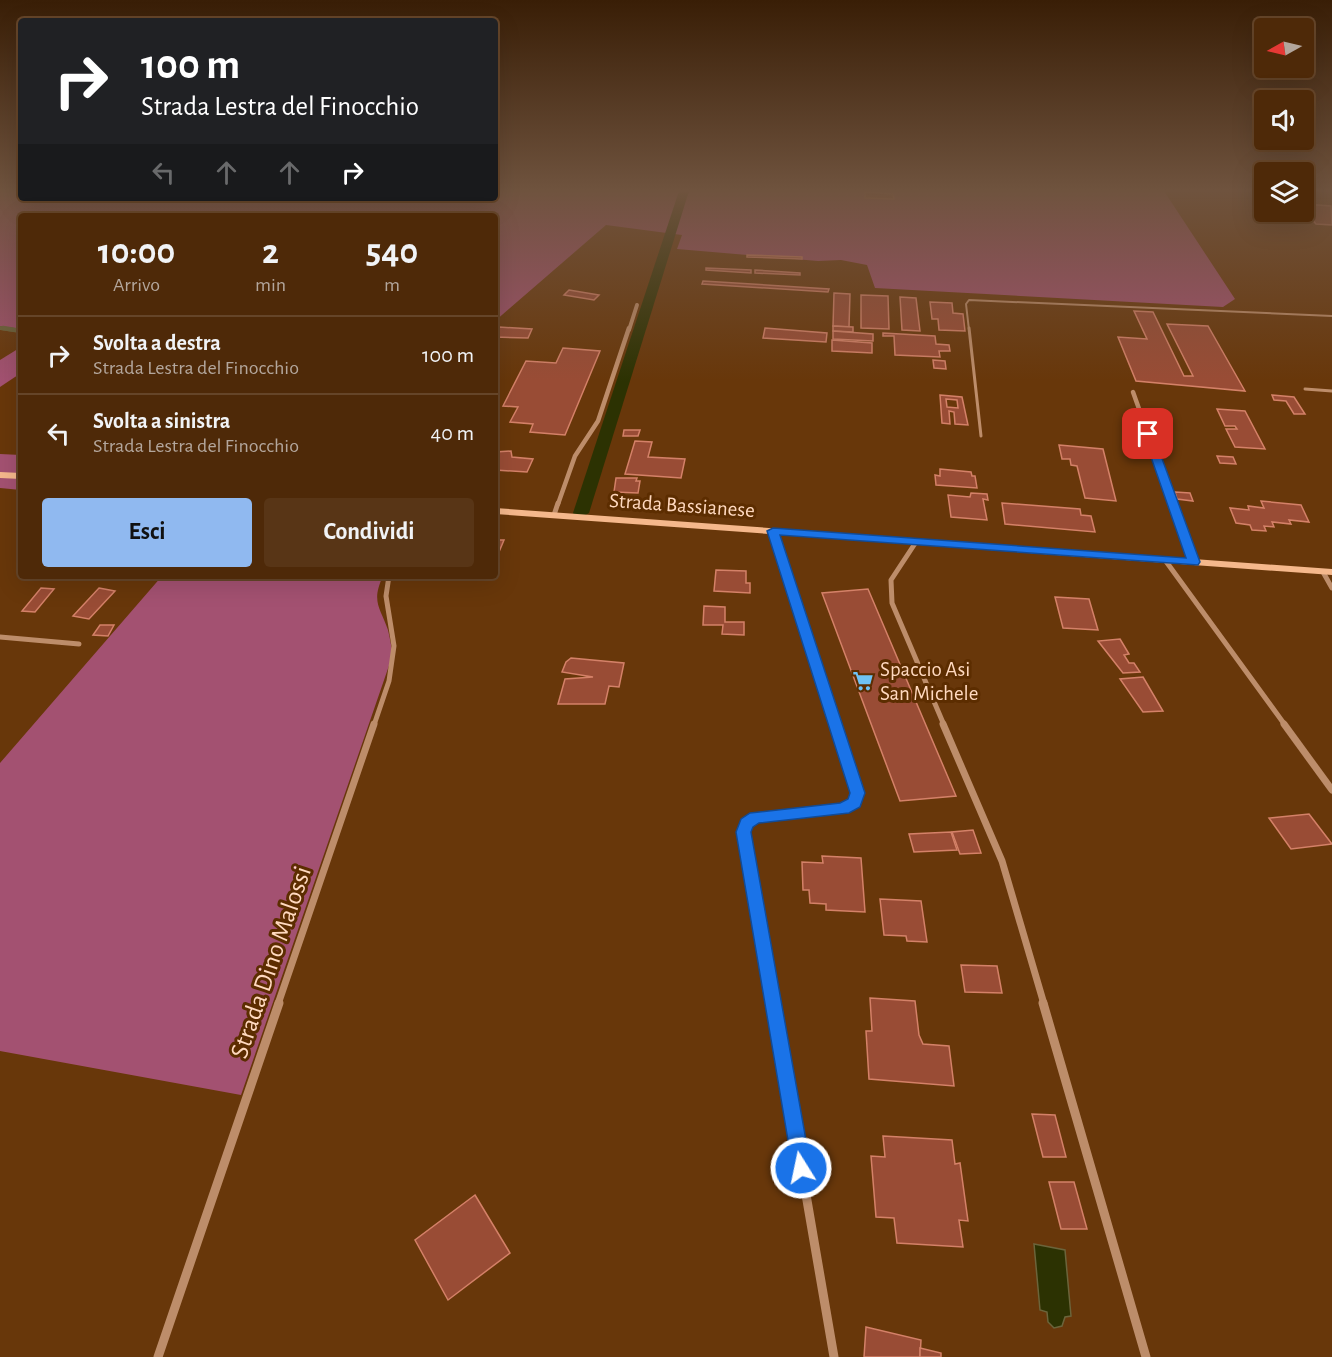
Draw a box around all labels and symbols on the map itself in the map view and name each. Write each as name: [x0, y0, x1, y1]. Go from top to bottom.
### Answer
north arrow: [1254, 18, 1314, 78]
pin: [1122, 408, 1173, 459]
street label: Strada Bassianese: [608, 490, 756, 521]
place label: Spaccio Asi San Michele: [880, 659, 979, 704]
supermarket icon: Spaccio Asi San Michele: [851, 669, 875, 693]
street label: Strada Dino Malossi: [226, 863, 316, 1062]
position arrow: [769, 1136, 833, 1200]

